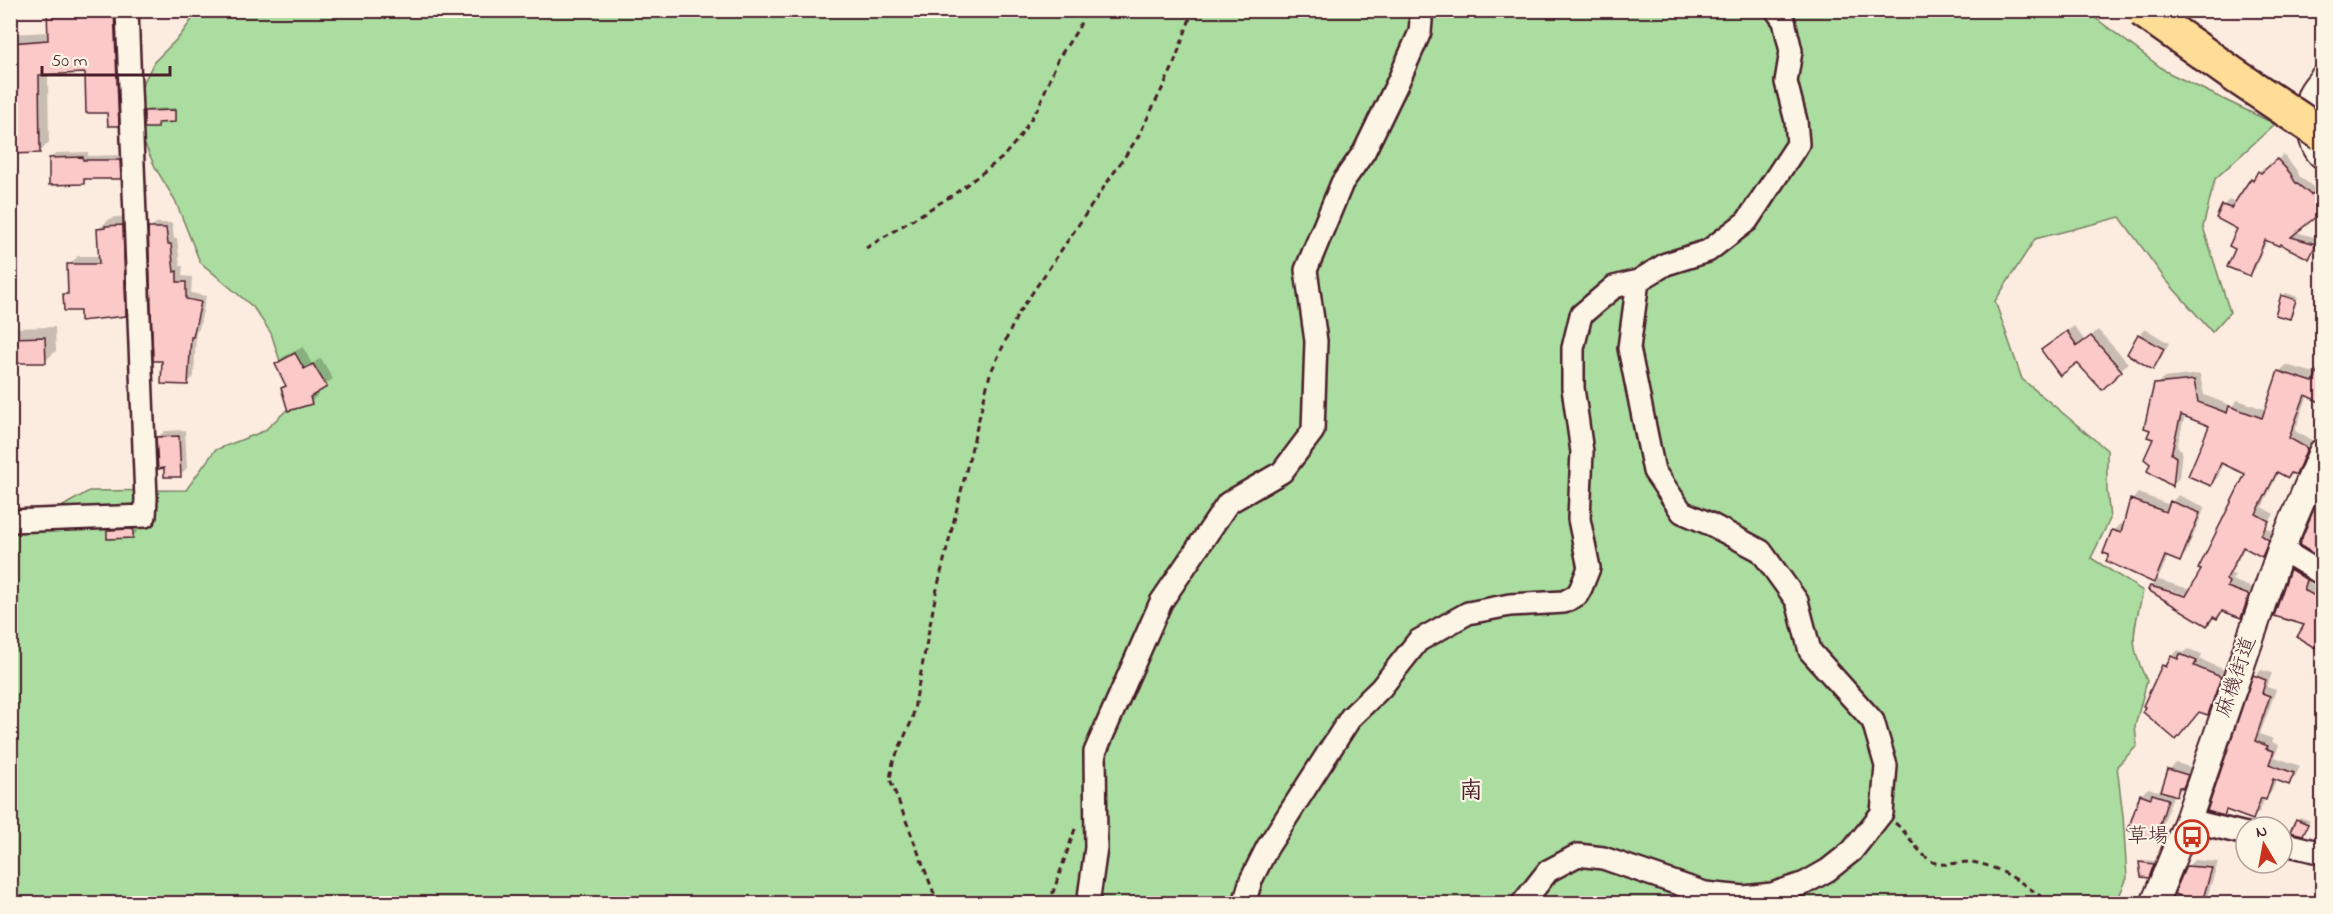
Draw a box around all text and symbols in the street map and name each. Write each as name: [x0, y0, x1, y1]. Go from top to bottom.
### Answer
scale bar: [42, 39, 170, 77]
text: 50 m: [51, 49, 88, 75]
street label: 麻機街道: [2209, 632, 2265, 722]
district label: 南: [1459, 775, 1483, 810]
north arrow: [2234, 815, 2294, 875]
bus stop icon: 草場: [2174, 819, 2210, 855]
text: N: [2254, 819, 2269, 845]
place label: 草場: [2127, 822, 2169, 852]

